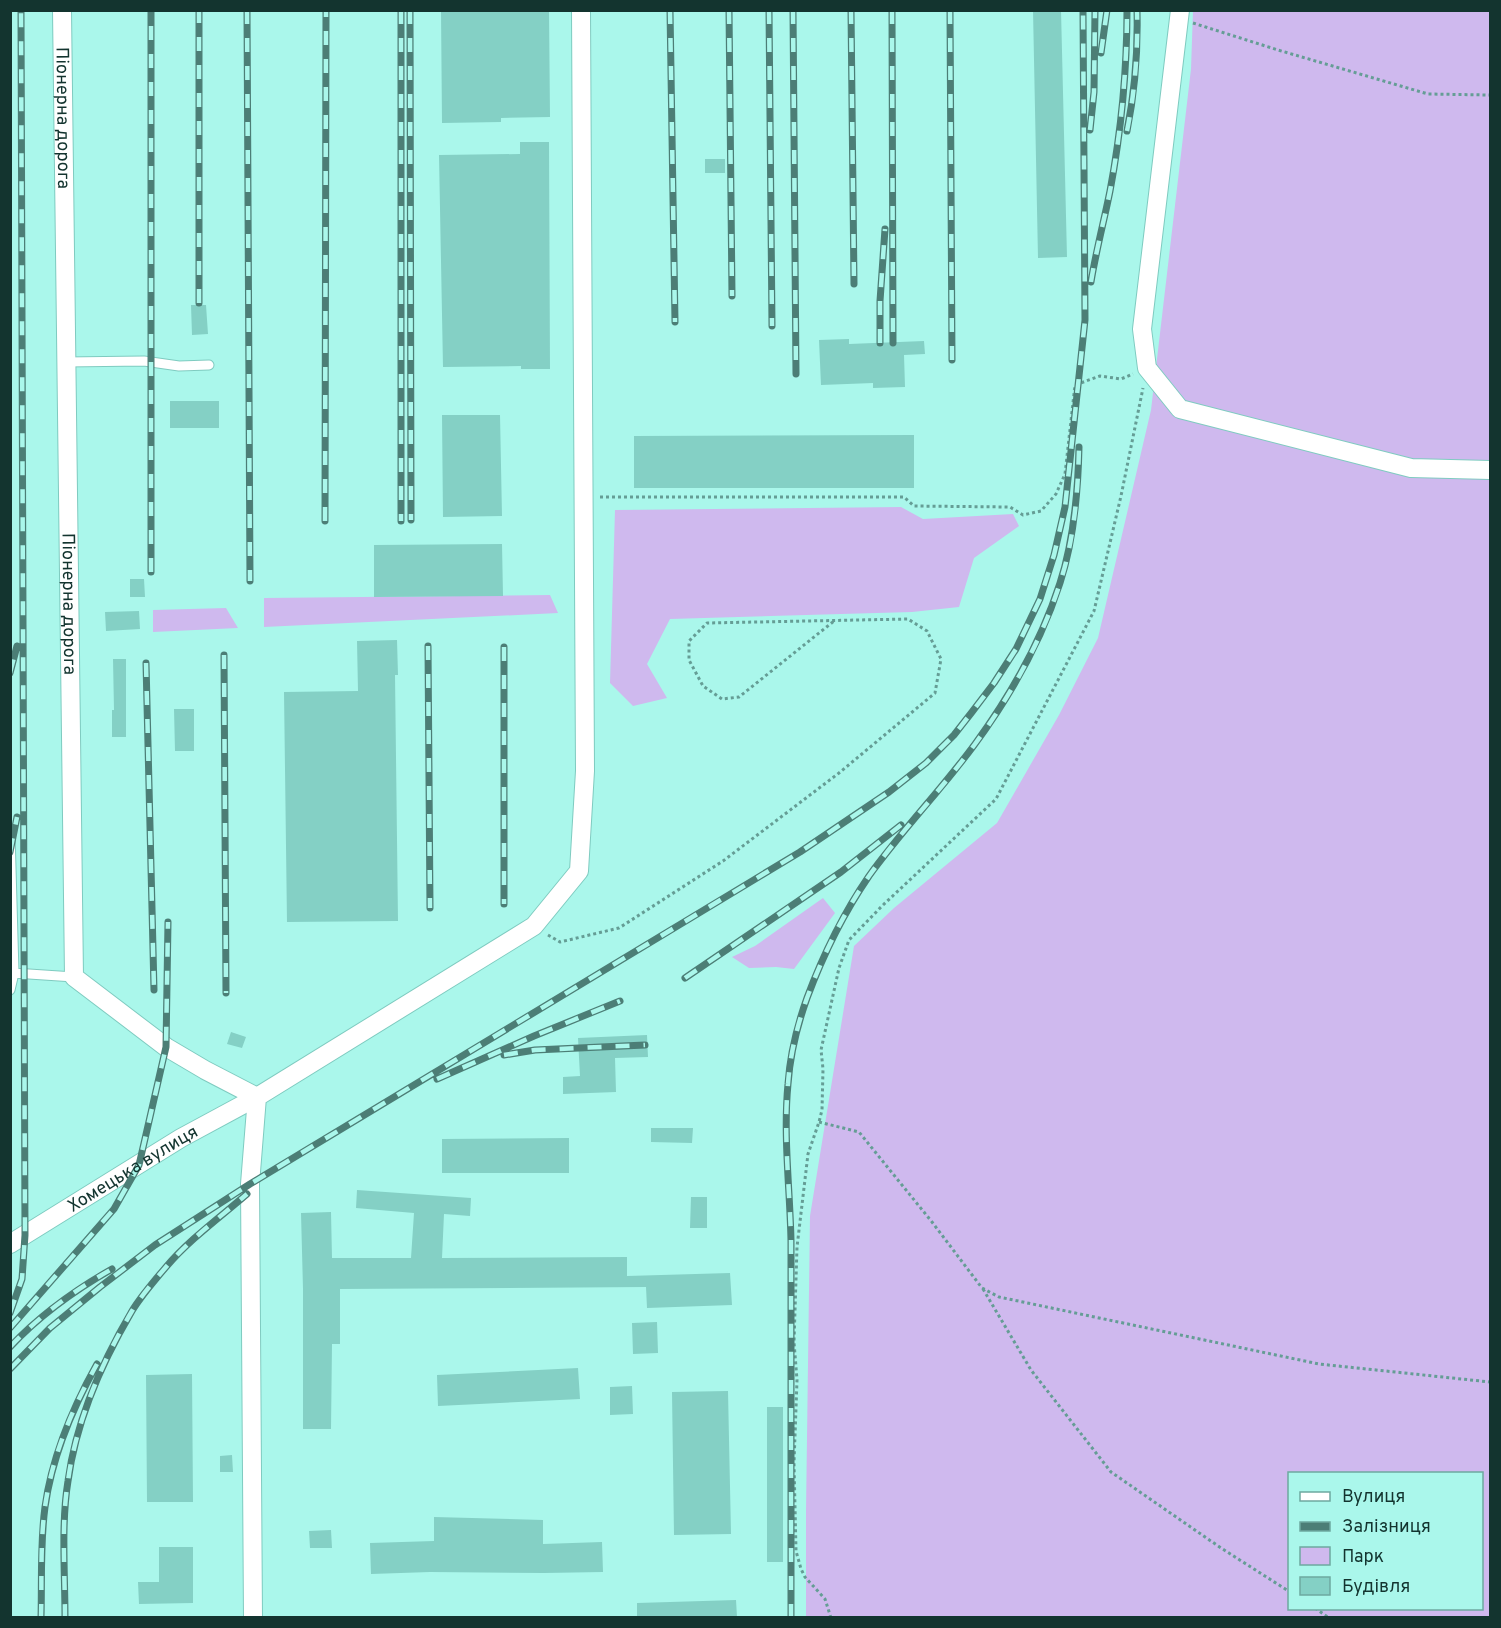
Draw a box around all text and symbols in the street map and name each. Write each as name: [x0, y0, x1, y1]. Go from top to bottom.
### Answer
street label: Піонерна дорога: [49, 47, 74, 189]
street label: Піонерна дорога: [55, 533, 80, 675]
street label: Хомецька вулиця: [64, 1121, 202, 1218]
legend: [1288, 1472, 1483, 1610]
text: Вулиця: [1342, 1486, 1405, 1509]
text: Залізниця: [1342, 1516, 1431, 1539]
text: Парк: [1342, 1546, 1384, 1569]
text: Будівля: [1342, 1576, 1410, 1599]

